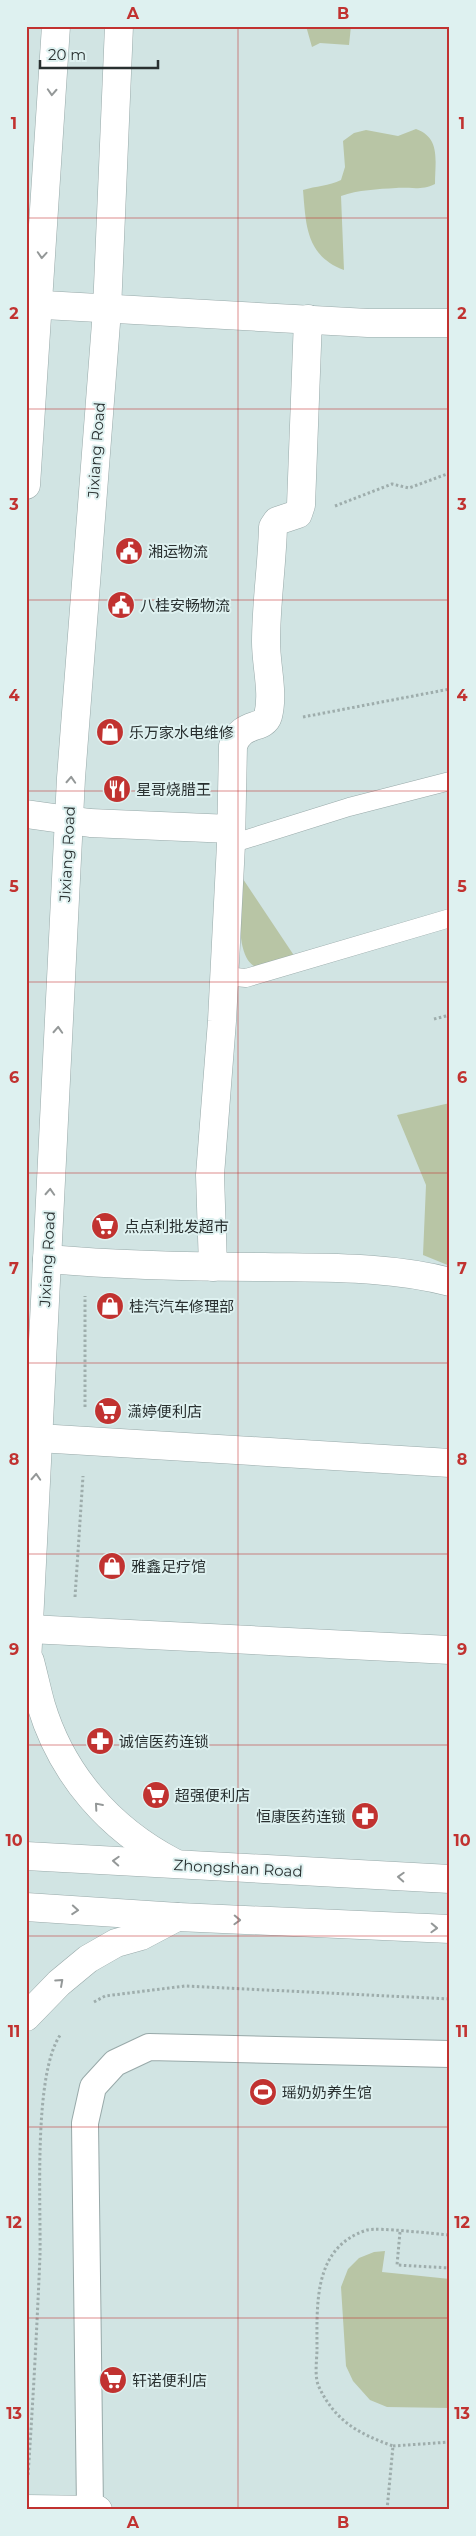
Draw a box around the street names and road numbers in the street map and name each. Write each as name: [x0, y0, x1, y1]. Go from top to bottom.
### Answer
street label: Jixiang Road: [83, 401, 109, 500]
street label: Jixiang Road: [55, 806, 79, 903]
street label: Jixiang Road: [35, 1211, 59, 1308]
street label: Zhongshan Road: [173, 1855, 303, 1881]

